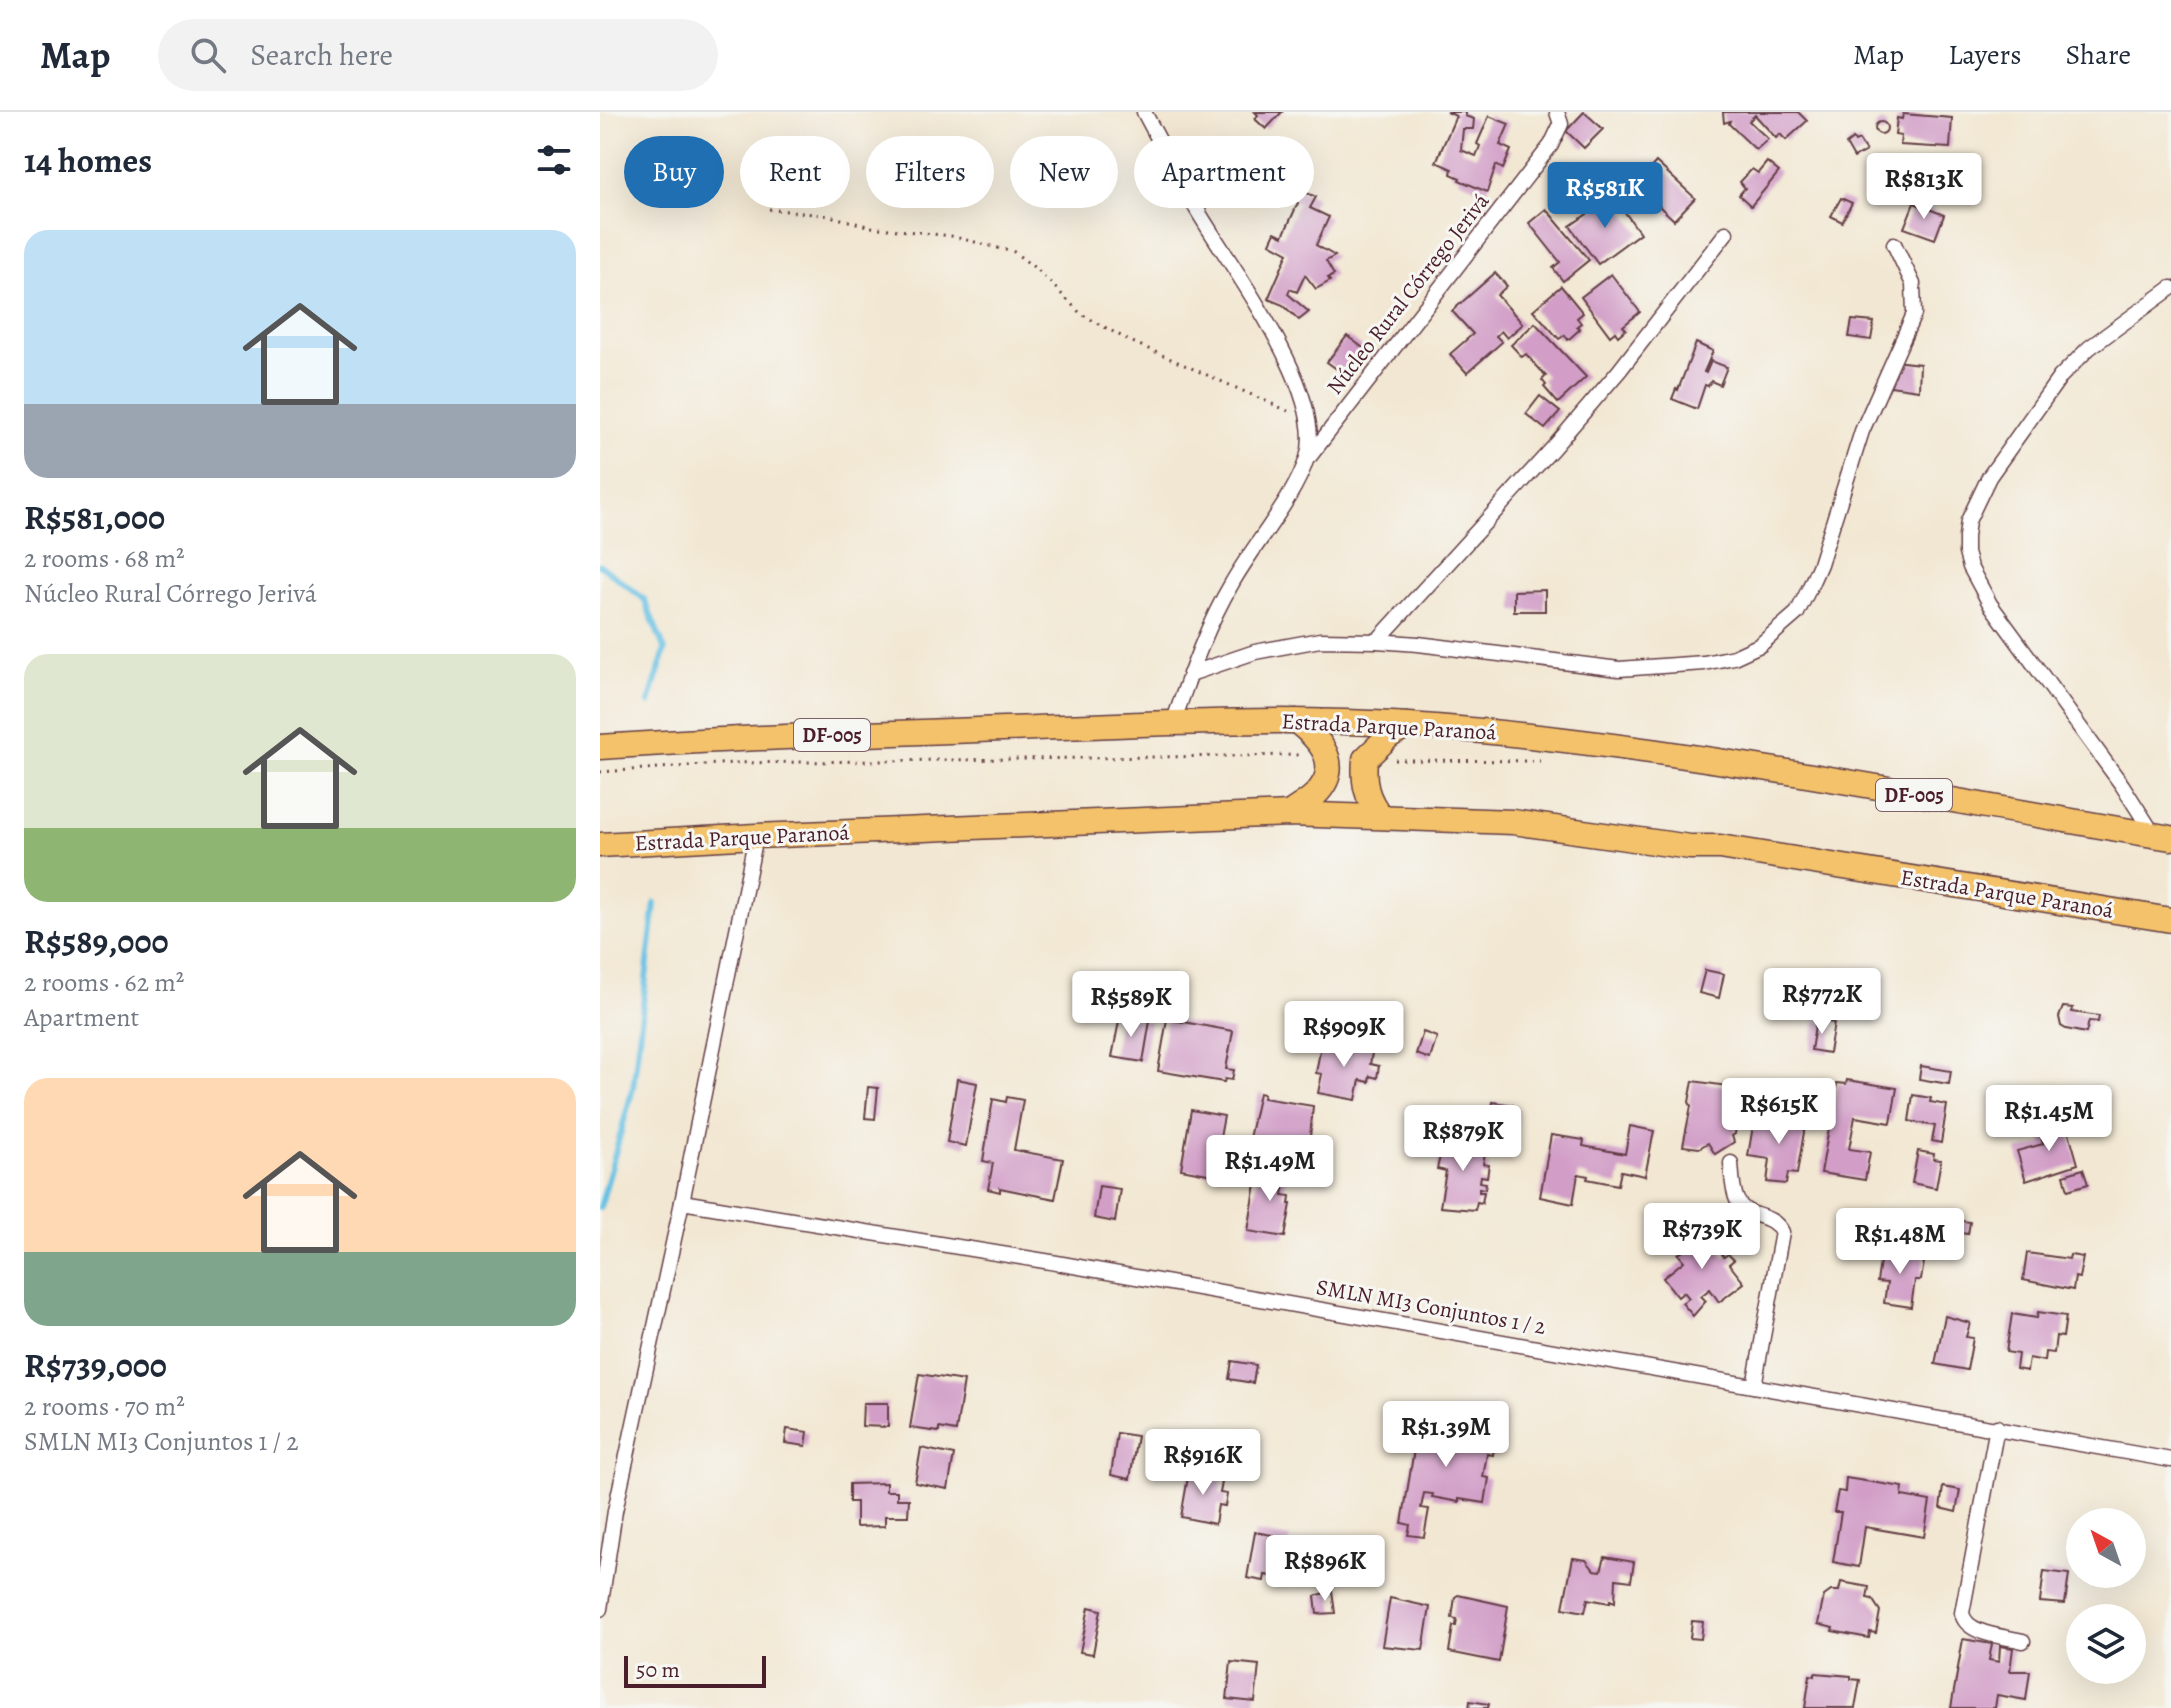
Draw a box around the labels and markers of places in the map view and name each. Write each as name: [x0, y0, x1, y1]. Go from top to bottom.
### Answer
pin: R$813K: [1859, 153, 1989, 221]
pin: R$581K: [1540, 162, 1670, 230]
pin: R$772K: [1757, 968, 1887, 1036]
pin: R$589K: [1066, 971, 1196, 1039]
pin: R$909K: [1279, 1001, 1409, 1069]
pin: R$615K: [1714, 1078, 1844, 1146]
pin: R$1.45M: [1975, 1085, 2123, 1153]
pin: R$879K: [1398, 1105, 1528, 1173]
pin: R$1.49M: [1196, 1135, 1344, 1203]
pin: R$739K: [1637, 1203, 1767, 1271]
pin: R$1.48M: [1826, 1208, 1974, 1276]
pin: R$1.39M: [1372, 1401, 1520, 1469]
pin: R$916K: [1138, 1429, 1268, 1497]
pin: R$896K: [1260, 1535, 1390, 1603]

